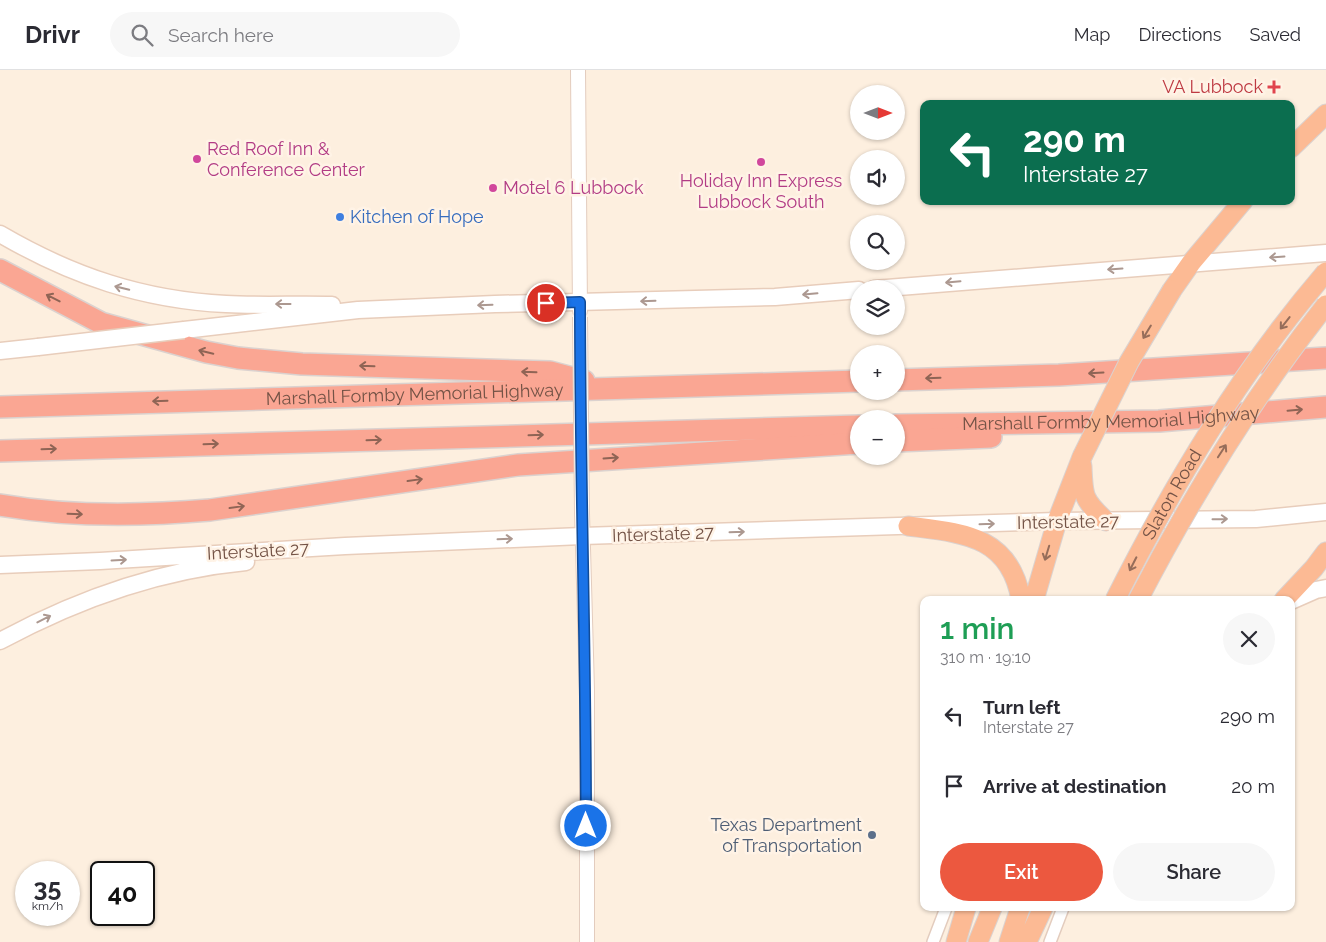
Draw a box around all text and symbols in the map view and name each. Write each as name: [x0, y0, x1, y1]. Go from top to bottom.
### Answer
search box: [110, 12, 460, 57]
text: Drivr: [25, 20, 80, 49]
icon: search: [128, 21, 156, 49]
text: Search here: [168, 24, 274, 46]
text: Map: [1074, 24, 1110, 45]
text: Directions: [1138, 24, 1222, 45]
text: Saved: [1250, 24, 1301, 45]
place label: VA Lubbock: [1162, 76, 1263, 97]
marker: VA Lubbock: [1267, 80, 1281, 94]
north arrow: [850, 85, 905, 140]
map controls: [850, 85, 905, 465]
text: 290 m: [1023, 119, 1126, 160]
icon: left: [940, 120, 1005, 185]
place label: Red Roof Inn & Conference Center: [207, 138, 365, 180]
button: sound: [850, 150, 905, 205]
marker: Red Roof Inn & Conference Center: [191, 153, 203, 165]
marker: Holiday Inn Express Lubbock South: [755, 156, 767, 168]
text: Interstate 27: [1023, 161, 1148, 187]
place label: Holiday Inn Express Lubbock South: [680, 170, 843, 212]
place label: Motel 6 Lubbock: [503, 177, 644, 198]
marker: Motel 6 Lubbock: [487, 182, 499, 194]
place label: Kitchen of Hope: [350, 206, 484, 227]
marker: Kitchen of Hope: [334, 211, 346, 223]
button: search: [850, 215, 905, 270]
one-way arrow: [1270, 252, 1286, 261]
one-way arrow: [1108, 265, 1124, 274]
one-way arrow: [946, 278, 962, 287]
button: layers: [850, 280, 905, 335]
pin: [525, 282, 567, 324]
one-way arrow: [114, 283, 130, 292]
icon: arrive: [532, 289, 560, 317]
one-way arrow: [802, 289, 818, 299]
one-way arrow: [46, 293, 61, 302]
one-way arrow: [640, 296, 656, 305]
one-way arrow: [275, 299, 292, 309]
one-way arrow: [478, 300, 494, 309]
one-way arrow: [1279, 317, 1290, 330]
one-way arrow: [1142, 324, 1152, 338]
button: +: [850, 345, 905, 400]
one-way arrow: [198, 347, 214, 356]
one-way arrow: [359, 362, 375, 371]
one-way arrow: [522, 367, 538, 376]
one-way arrow: [1088, 368, 1104, 377]
one-way arrow: [926, 374, 942, 383]
street label: Marshall Formby Memorial Highway: [266, 379, 564, 409]
one-way arrow: [153, 397, 169, 406]
street label: Marshall Formby Memorial Highway: [962, 402, 1261, 434]
one-way arrow: [1287, 405, 1303, 415]
button: −: [850, 410, 905, 465]
one-way arrow: [528, 430, 544, 440]
one-way arrow: [365, 435, 381, 445]
one-way arrow: [203, 440, 219, 449]
one-way arrow: [40, 444, 56, 454]
one-way arrow: [1217, 444, 1228, 458]
street label: Slaton Road: [1138, 445, 1206, 543]
one-way arrow: [603, 454, 619, 463]
one-way arrow: [406, 475, 422, 485]
one-way arrow: [228, 501, 244, 511]
one-way arrow: [66, 509, 82, 519]
street label: Interstate 27: [1017, 510, 1120, 533]
one-way arrow: [1211, 514, 1227, 524]
one-way arrow: [979, 519, 995, 528]
street label: Interstate 27: [612, 521, 715, 546]
one-way arrow: [729, 527, 745, 536]
one-way arrow: [497, 535, 513, 544]
street label: Interstate 27: [206, 537, 310, 564]
one-way arrow: [1042, 544, 1052, 560]
one-way arrow: [110, 555, 126, 564]
one-way arrow: [1128, 556, 1137, 571]
text: 1 min: [940, 611, 1015, 646]
button: close: [1223, 613, 1275, 665]
one-way arrow: [36, 614, 51, 624]
text: 310 m · 19:10: [940, 648, 1031, 667]
text: Turn left: [983, 696, 1060, 718]
icon: left: [940, 702, 968, 730]
text: 290 m: [1220, 705, 1275, 727]
text: Interstate 27: [983, 718, 1074, 737]
icon: arrive: [940, 772, 968, 800]
text: Arrive at destination: [983, 775, 1167, 797]
text: 20 m: [1231, 775, 1275, 797]
position arrow: [559, 799, 611, 851]
place label: Texas Department of Transportation: [710, 814, 862, 856]
marker: Texas Department of Transportation: [866, 829, 878, 841]
button: Exit: [940, 843, 1103, 901]
button: Share: [1113, 843, 1275, 901]
speed limit sign: 40: [90, 861, 155, 926]
text: 35: [34, 872, 61, 902]
text: km/h: [32, 899, 63, 913]

